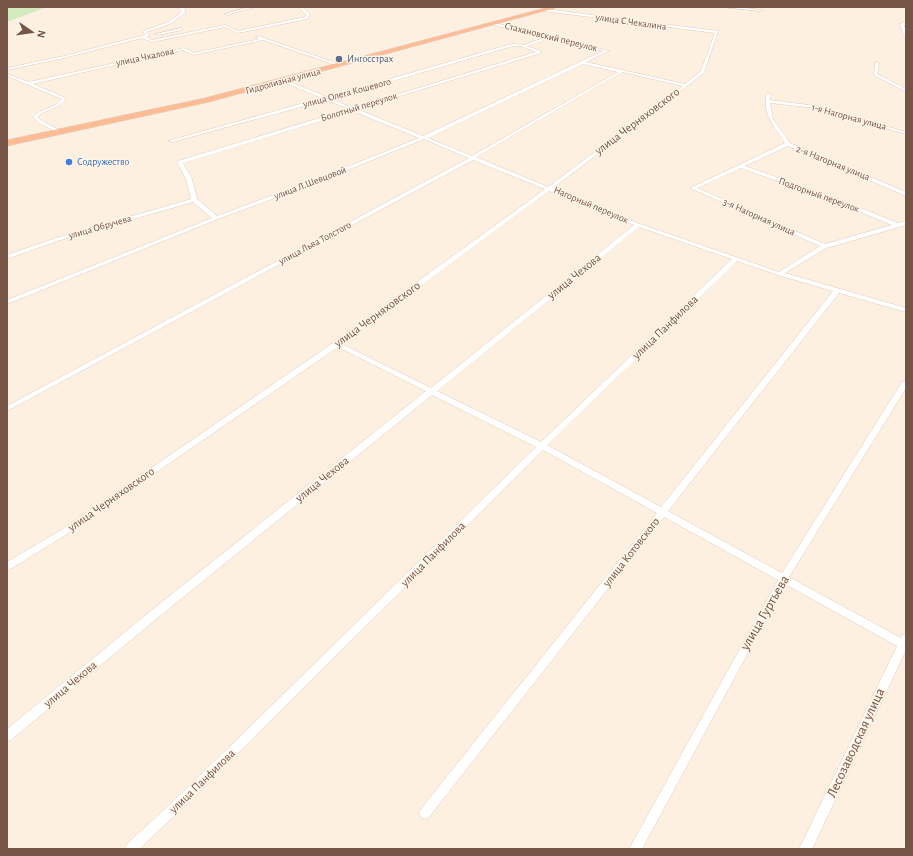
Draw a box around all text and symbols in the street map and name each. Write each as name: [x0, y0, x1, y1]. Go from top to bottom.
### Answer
north arrow: [12, 12, 52, 52]
street label: улица С.Чекалина: [594, 12, 668, 32]
street label: Стахановский переулок: [504, 21, 599, 53]
text: N: [35, 29, 47, 39]
street label: улица Чкалова: [114, 46, 175, 68]
marker: Ингосстрах: [334, 54, 344, 64]
place label: Ингосстрах: [347, 54, 394, 64]
street label: Гидролизная улица: [244, 66, 322, 96]
street label: улица Олега Кошевого: [301, 76, 392, 110]
street label: улица Черняховского: [592, 85, 682, 158]
street label: Болотный переулок: [320, 91, 399, 123]
street label: 1-я Нагорная улица: [810, 102, 888, 132]
street label: 2-я Нагорная улица: [795, 144, 872, 182]
marker: Содружество: [64, 157, 74, 167]
place label: Содружество: [77, 157, 130, 167]
street label: улица Л.Шевцовой: [272, 165, 347, 202]
street label: Подгорный переулок: [777, 176, 861, 214]
street label: Нагорный переулок: [552, 185, 630, 225]
street label: 3-я Нагорная улица: [721, 197, 797, 238]
street label: улица Обручева: [66, 213, 133, 241]
street label: улица Льва Толстого: [276, 220, 353, 267]
street label: улица Чехова: [544, 251, 604, 302]
street label: улица Черняховского: [331, 279, 423, 350]
street label: улица Панфилова: [629, 293, 701, 363]
street label: улица Чехова: [292, 454, 352, 505]
street label: улица Черняховского: [65, 465, 157, 535]
street label: улица Котовского: [600, 515, 662, 590]
street label: улица Панфилова: [398, 519, 469, 590]
street label: улица Гуртьева: [737, 573, 792, 654]
street label: улица Чехова: [41, 658, 100, 711]
street label: Лесозаводская улица: [825, 686, 888, 800]
street label: улица Панфилова: [166, 747, 238, 817]

